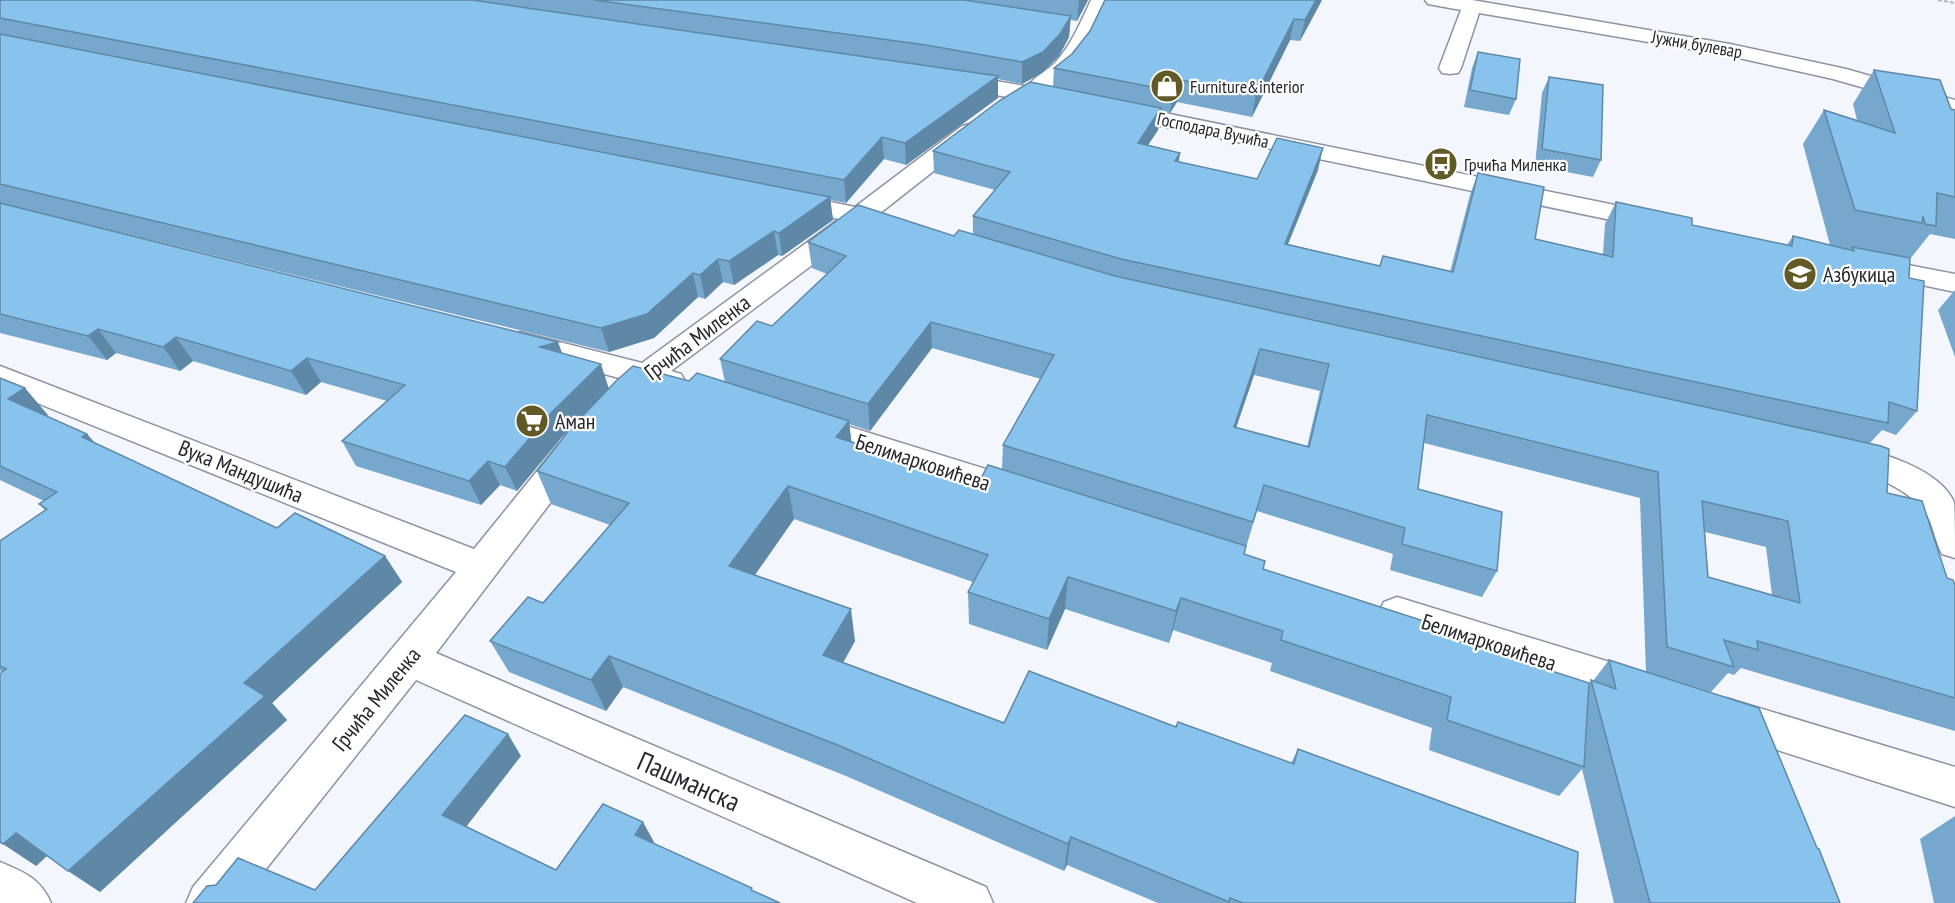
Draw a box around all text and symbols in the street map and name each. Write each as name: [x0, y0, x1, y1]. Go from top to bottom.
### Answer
street label: Јужни булевар: [1649, 25, 1744, 63]
shop icon: Furniture&interior: [1149, 68, 1185, 104]
place label: Furniture&interior: [1190, 75, 1305, 98]
street label: Господара Вучића: [1155, 107, 1271, 153]
bus stop icon: Грчића Миленка: [1423, 146, 1459, 182]
place label: Грчића Миленка: [1464, 153, 1567, 176]
school or university icon: Азбукица: [1782, 256, 1818, 292]
place label: Азбукица: [1823, 260, 1895, 288]
street label: Грчића Миленка: [638, 288, 756, 386]
supermarket icon: Аман: [514, 403, 550, 439]
place label: Аман: [555, 407, 595, 435]
street label: Белимарковићева: [852, 427, 994, 497]
street label: Вука Мандушића: [174, 433, 308, 509]
street label: Белимарковићева: [1418, 607, 1560, 677]
street label: Грчића Миленка: [326, 641, 426, 757]
street label: Пашманска: [633, 743, 745, 819]

